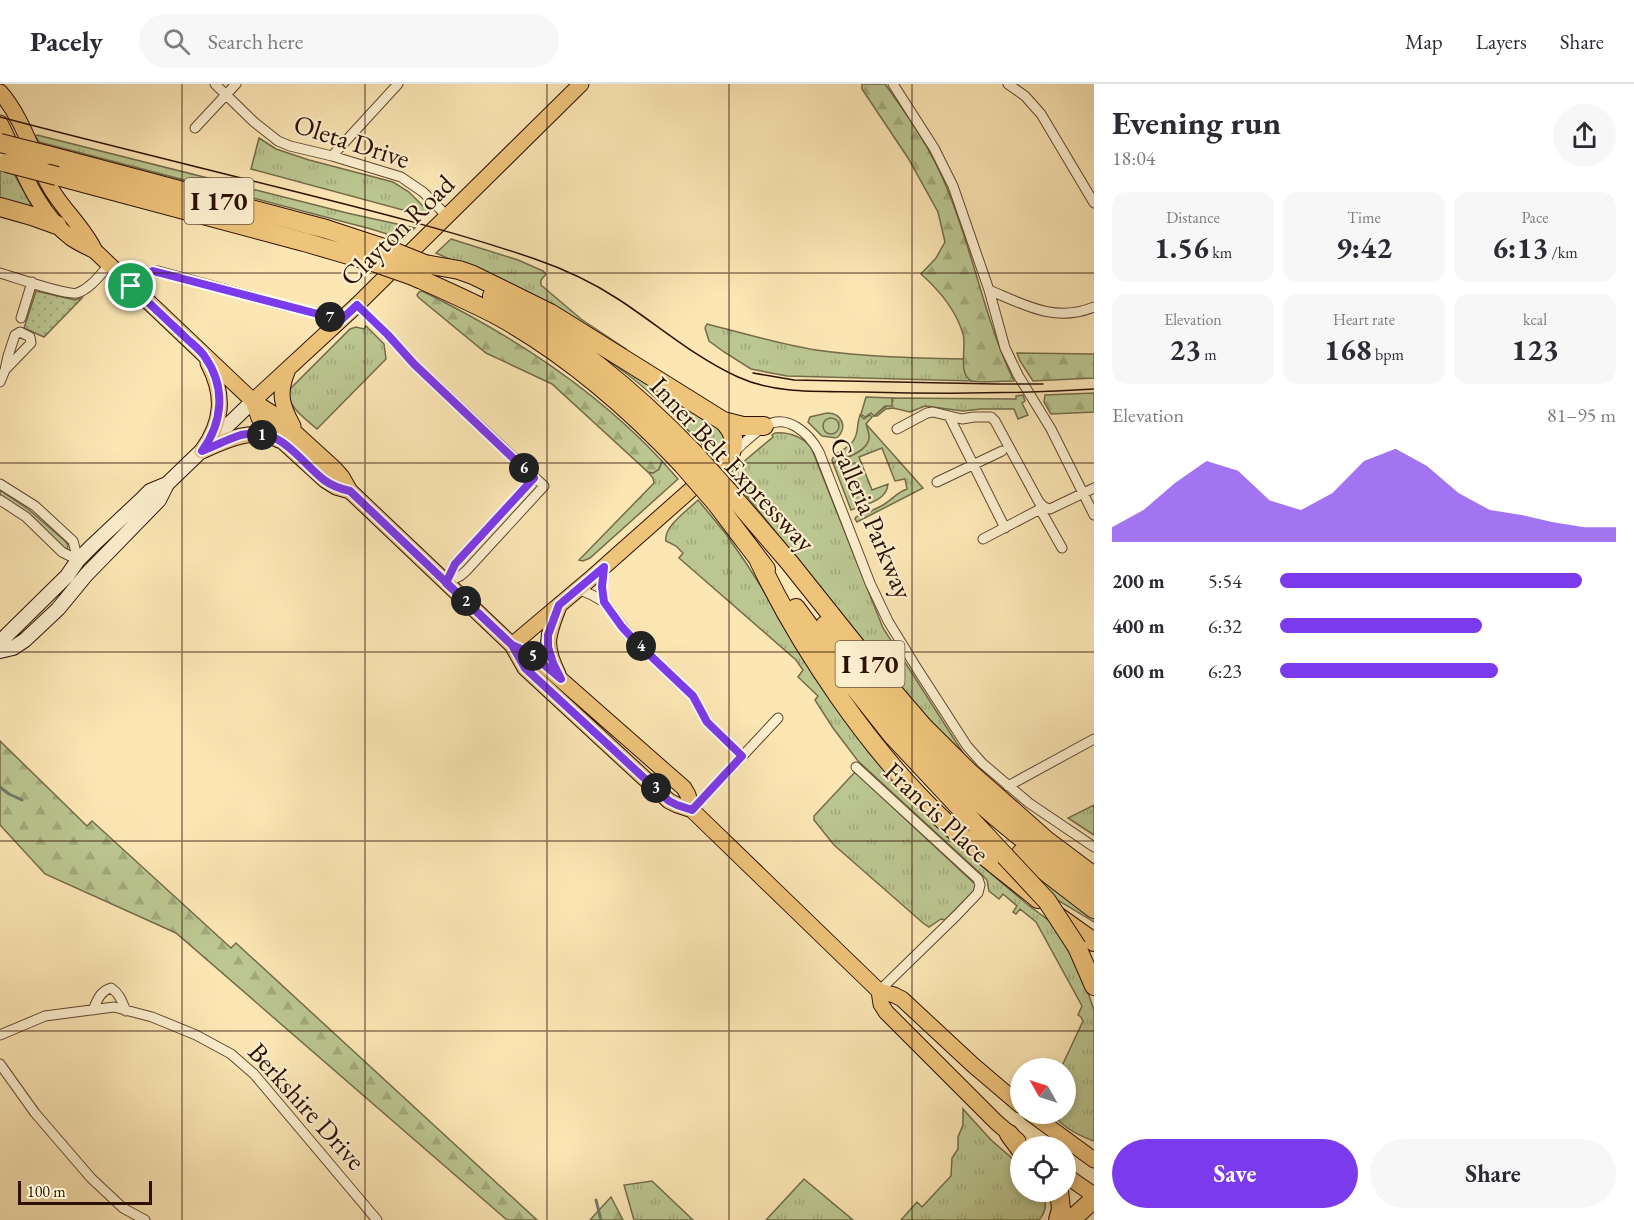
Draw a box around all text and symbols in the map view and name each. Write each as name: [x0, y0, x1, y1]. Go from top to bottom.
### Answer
search box: [139, 14, 559, 68]
text: Pacely: [30, 23, 103, 59]
icon: search: [160, 25, 193, 58]
text: Search here: [208, 27, 303, 56]
text: Map: [1405, 28, 1443, 55]
text: Layers: [1476, 28, 1527, 55]
text: Share: [1560, 28, 1604, 55]
text: Evening run: [1112, 101, 1281, 144]
button: share: [1553, 104, 1616, 167]
street label: Oleta Drive: [290, 106, 414, 176]
text: 18:04: [1112, 145, 1155, 171]
street label: Clayton Road: [332, 166, 462, 293]
road number: I 170: [184, 178, 254, 224]
text: Distance: [1166, 207, 1220, 228]
text: Time: [1347, 207, 1381, 228]
text: Pace: [1522, 207, 1548, 228]
text: 1.56: [1154, 228, 1209, 267]
text: 9:42: [1336, 228, 1392, 267]
text: 6:13: [1492, 228, 1548, 267]
text: km: [1209, 242, 1232, 263]
text: /km: [1548, 242, 1578, 263]
pin: [105, 260, 156, 311]
icon: arrive: [114, 269, 147, 302]
pin: 7: [315, 302, 345, 332]
text: 7: [326, 306, 334, 327]
text: Elevation: [1164, 309, 1222, 330]
text: Heart rate: [1333, 309, 1395, 330]
text: kcal: [1523, 309, 1547, 330]
text: 23: [1169, 330, 1201, 369]
text: 168: [1324, 330, 1372, 369]
text: 123: [1511, 330, 1559, 369]
text: m: [1201, 344, 1217, 365]
text: bpm: [1372, 344, 1404, 365]
street label: Inner Belt Expressway: [643, 369, 824, 559]
text: Elevation: [1112, 402, 1184, 428]
text: 81–95 m: [1547, 402, 1616, 428]
pin: 1: [247, 420, 277, 450]
text: 1: [258, 424, 266, 445]
street label: Galleria Parkway: [822, 432, 922, 604]
pin: 6: [509, 453, 539, 483]
text: 6: [520, 457, 528, 478]
text: 200 m: [1112, 568, 1165, 594]
text: 5:54: [1208, 568, 1242, 594]
pin: 2: [451, 586, 481, 616]
text: 2: [462, 590, 470, 611]
text: 400 m: [1112, 613, 1165, 639]
text: 6:32: [1208, 613, 1242, 639]
pin: 4: [626, 631, 656, 661]
text: 4: [637, 635, 645, 656]
pin: 5: [518, 641, 548, 671]
road number: I 170: [836, 641, 904, 687]
text: 5: [529, 645, 537, 666]
text: 600 m: [1112, 658, 1165, 684]
text: 6:23: [1208, 658, 1242, 684]
street label: Francis Place: [877, 754, 997, 870]
pin: 3: [641, 773, 671, 803]
text: 3: [652, 777, 660, 798]
street label: Berkshire Drive: [240, 1035, 374, 1177]
north arrow: [1010, 1058, 1076, 1124]
map controls: [1010, 1058, 1076, 1202]
button: locate: [1010, 1136, 1076, 1202]
button: Save: [1112, 1139, 1358, 1208]
button: Share: [1370, 1139, 1616, 1208]
scale bar: [18, 1178, 152, 1206]
text: 100 m: [27, 1181, 66, 1202]

